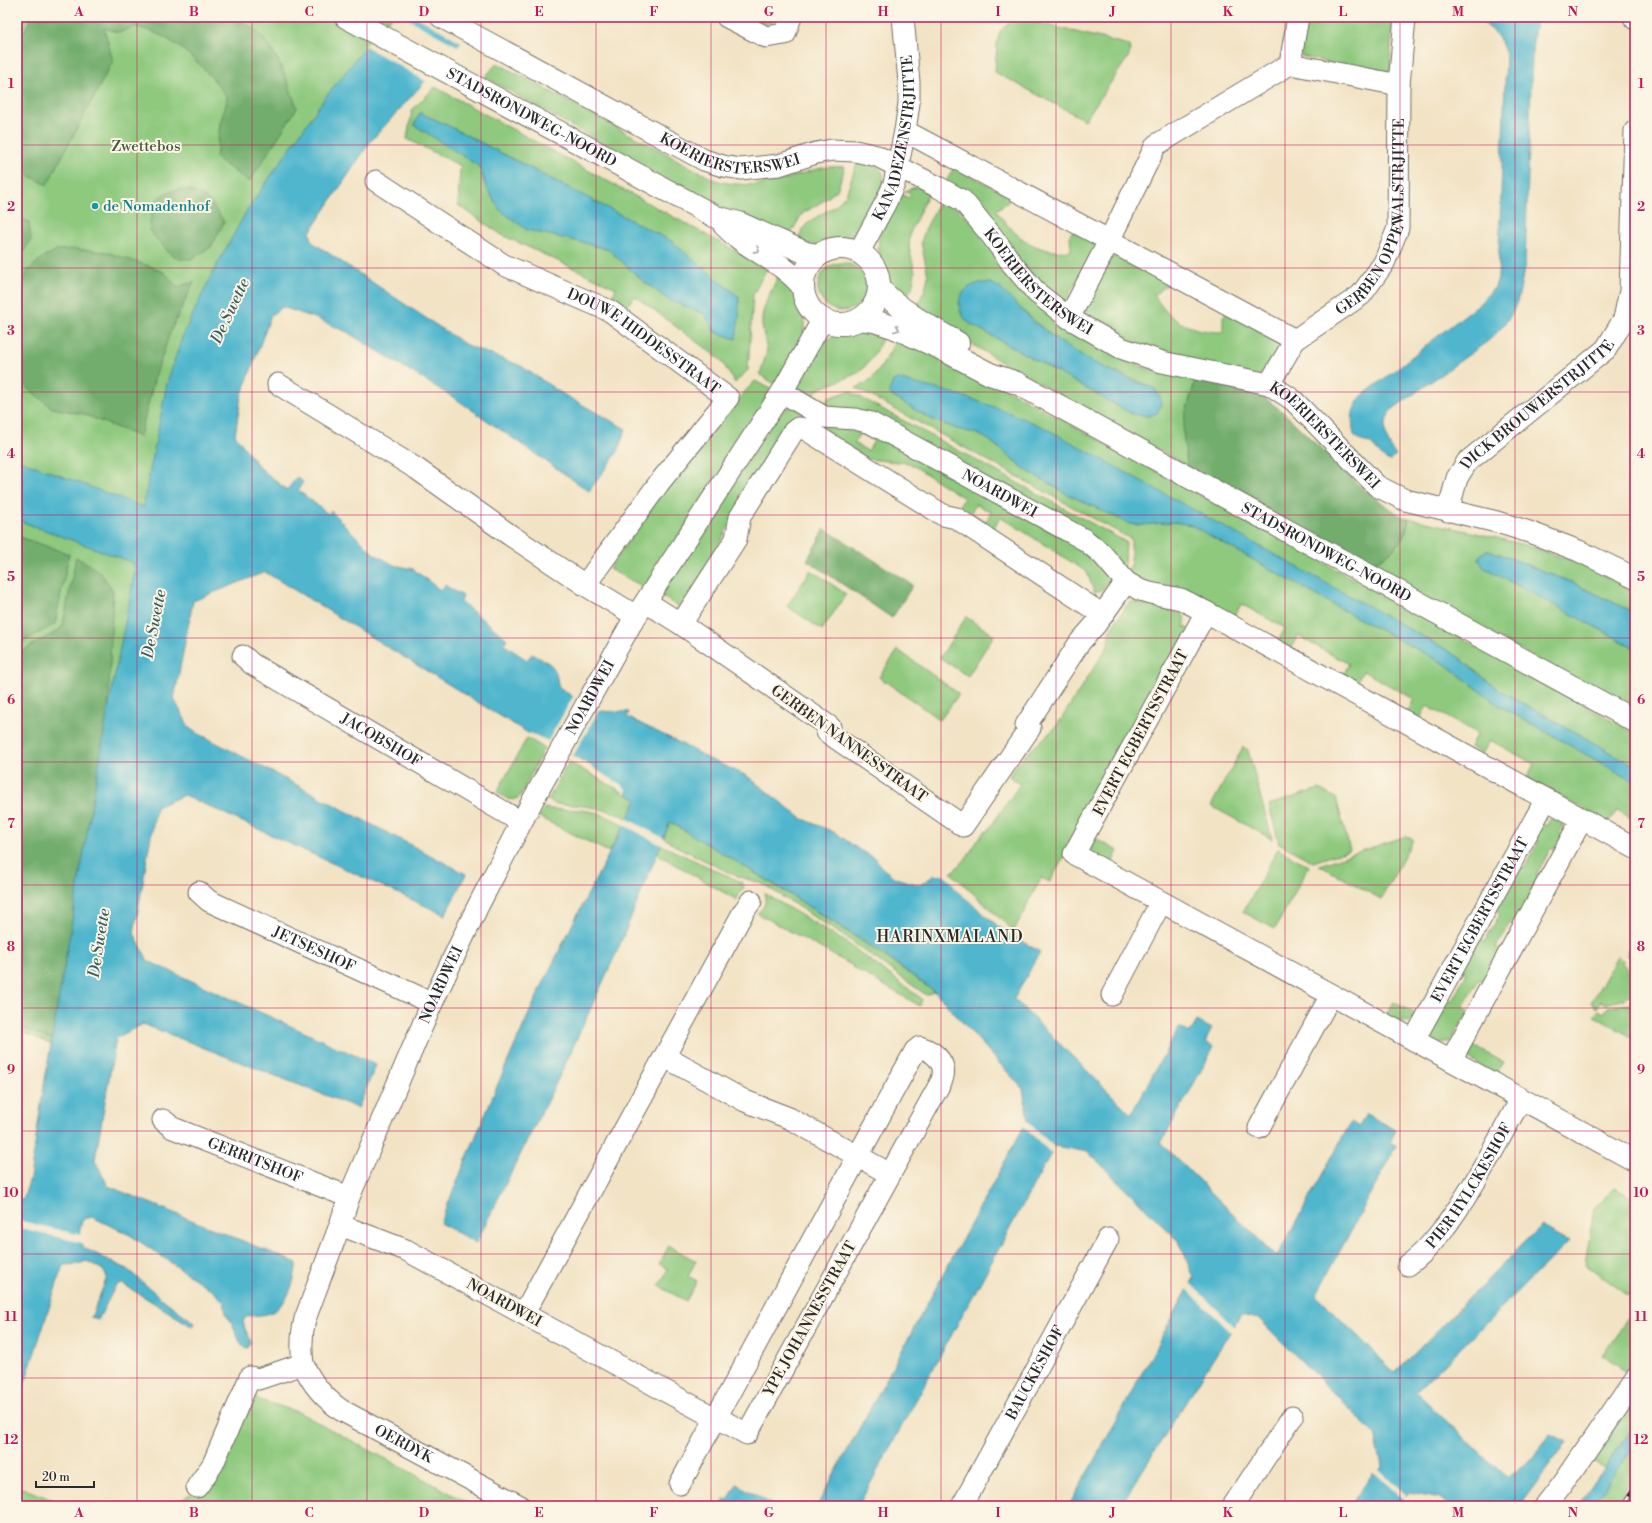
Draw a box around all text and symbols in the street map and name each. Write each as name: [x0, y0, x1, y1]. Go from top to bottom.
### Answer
text: A: [73, 4, 84, 20]
text: B: [189, 4, 199, 20]
text: C: [304, 4, 314, 20]
text: D: [419, 4, 429, 20]
text: E: [534, 4, 544, 20]
text: F: [649, 4, 659, 20]
text: G: [764, 4, 775, 20]
text: H: [878, 4, 889, 20]
text: I: [995, 4, 1001, 20]
text: J: [1108, 4, 1116, 20]
text: K: [1223, 4, 1234, 20]
text: L: [1339, 4, 1348, 20]
text: M: [1452, 4, 1464, 20]
text: N: [1568, 4, 1579, 20]
street label: KANADEZENSTRJITTE: [868, 54, 919, 224]
street label: STADSRONDWEG-NOORD: [443, 64, 620, 171]
text: 1: [8, 76, 15, 92]
text: 1: [1638, 76, 1645, 92]
street label: GERBEN OPPEWALSTRJITTE: [1332, 118, 1408, 319]
street label: KOERIERSTERSWEI: [657, 128, 803, 179]
park label: Zwettebos: [112, 137, 180, 156]
place label: de Nomadenhof: [103, 197, 210, 216]
text: 2: [7, 199, 15, 215]
text: 2: [1637, 199, 1645, 215]
marker: de Nomadenhof: [90, 201, 100, 211]
street label: KOERIERSTERSWEI: [980, 224, 1097, 339]
one-way arrow: [753, 245, 760, 253]
water label: De Swette: [206, 275, 254, 348]
street label: DOUWE HIDDESSTRAAT: [564, 284, 724, 399]
text: 3: [7, 323, 15, 339]
text: 3: [1637, 323, 1645, 339]
one-way arrow: [893, 324, 901, 332]
street label: DICK BROUWERSTRJITTE: [1456, 336, 1619, 472]
street label: KOERIERSTERSWEI: [1266, 378, 1384, 493]
text: 4: [7, 446, 16, 462]
text: 4: [1637, 446, 1646, 462]
street label: NOARDWEI: [959, 465, 1041, 522]
street label: STADSRONDWEG-NOORD: [1238, 498, 1415, 606]
text: 5: [7, 569, 15, 585]
text: 5: [1637, 569, 1645, 585]
water label: De Swette: [137, 587, 171, 661]
street label: EVERT EGBERTSSTRAAT: [1089, 646, 1193, 819]
street label: NOARDWEI: [562, 656, 619, 738]
street label: GERBEN NANNESSTRAAT: [767, 681, 931, 807]
text: 6: [7, 692, 15, 708]
text: 6: [1637, 692, 1645, 708]
street label: JACOBSHOF: [337, 708, 425, 771]
text: 7: [7, 816, 15, 832]
text: 7: [1637, 816, 1645, 832]
street label: EVERT EGBERTSSTRAAT: [1427, 834, 1533, 1006]
water label: De Swette: [84, 906, 114, 980]
street label: JETSESHOF: [269, 921, 359, 976]
district label: HARINXMALAND: [876, 927, 1024, 947]
text: 8: [7, 939, 15, 955]
text: 8: [1637, 939, 1645, 955]
street label: NOARDWEI: [415, 943, 467, 1026]
text: 9: [7, 1062, 15, 1078]
text: 9: [1637, 1062, 1645, 1078]
street label: PIER HYLCKESHOF: [1422, 1119, 1516, 1252]
street label: GERRITSHOF: [205, 1133, 306, 1187]
text: 10: [3, 1185, 19, 1201]
text: 10: [1633, 1185, 1649, 1201]
street label: YPE JOHANNESSTRAAT: [759, 1238, 861, 1401]
street label: NOARDWEI: [463, 1275, 545, 1332]
text: 11: [5, 1309, 18, 1325]
text: 11: [1635, 1309, 1648, 1325]
street label: BAUCKESHOF: [1001, 1322, 1068, 1424]
street label: OERDYK: [371, 1420, 438, 1468]
text: 12: [4, 1432, 18, 1448]
text: 12: [1634, 1432, 1648, 1448]
scale bar: [36, 1463, 94, 1489]
text: 20 m: [42, 1470, 70, 1485]
text: A: [73, 1505, 84, 1521]
text: B: [189, 1505, 199, 1521]
text: C: [304, 1505, 314, 1521]
text: D: [419, 1505, 429, 1521]
text: E: [534, 1505, 544, 1521]
text: F: [649, 1505, 659, 1521]
text: G: [764, 1505, 775, 1521]
text: H: [878, 1505, 889, 1521]
text: I: [995, 1505, 1001, 1521]
text: J: [1108, 1505, 1116, 1521]
text: K: [1223, 1505, 1234, 1521]
text: L: [1339, 1505, 1348, 1521]
text: M: [1452, 1505, 1464, 1521]
text: N: [1568, 1505, 1579, 1521]

